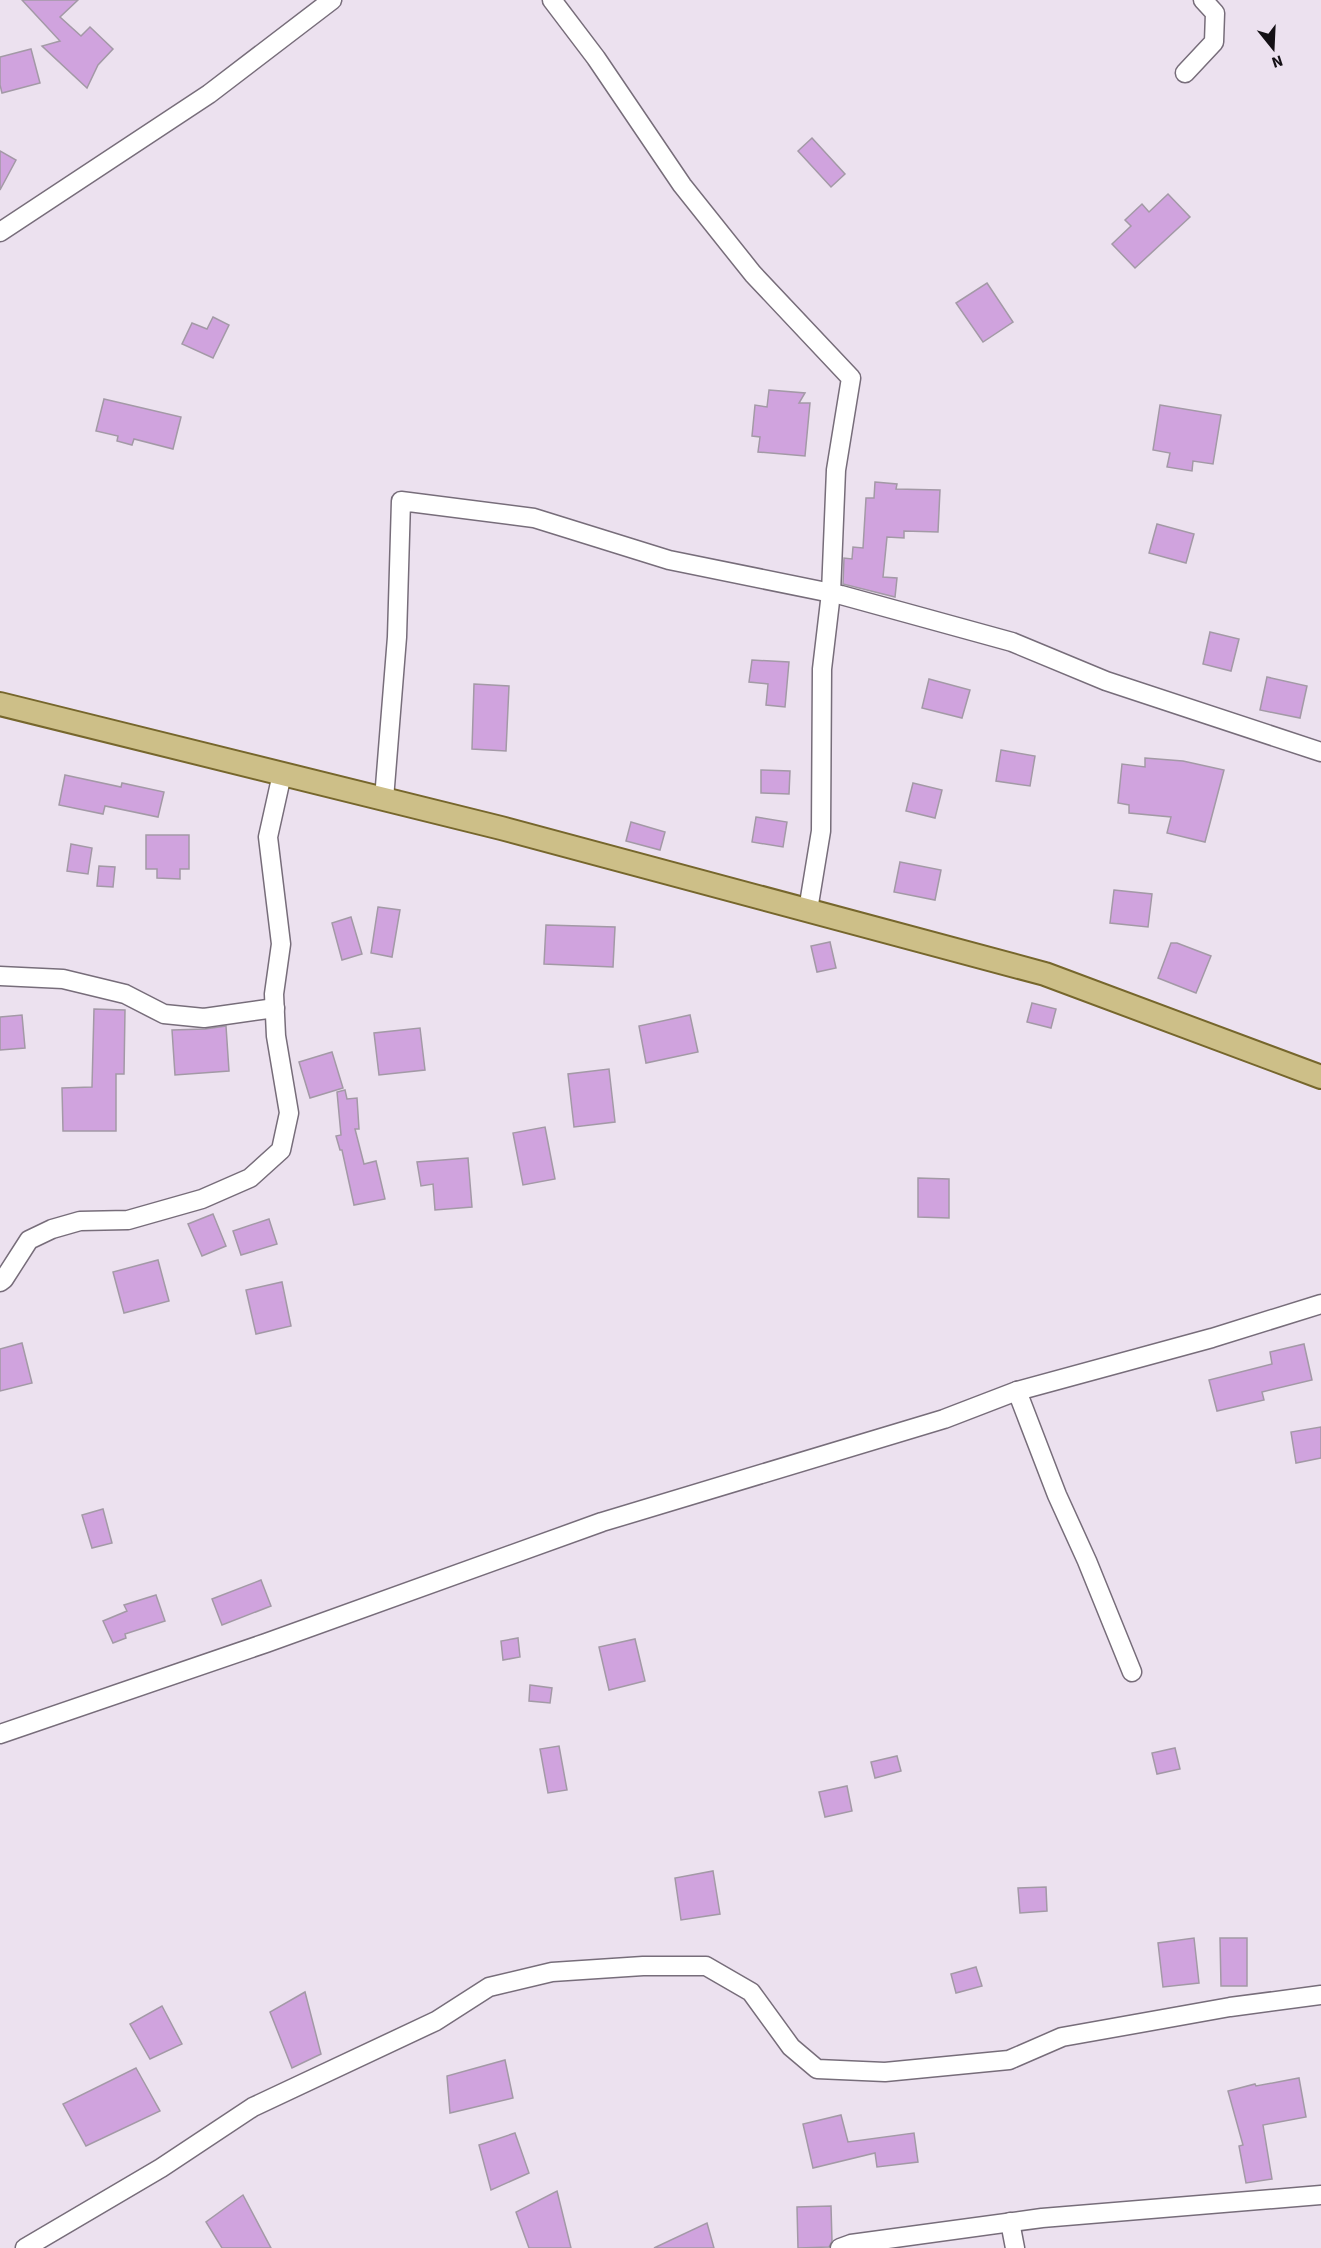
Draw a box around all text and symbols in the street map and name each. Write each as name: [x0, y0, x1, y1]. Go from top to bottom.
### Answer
north arrow: [1243, 18, 1303, 78]
text: N: [1269, 49, 1286, 73]

